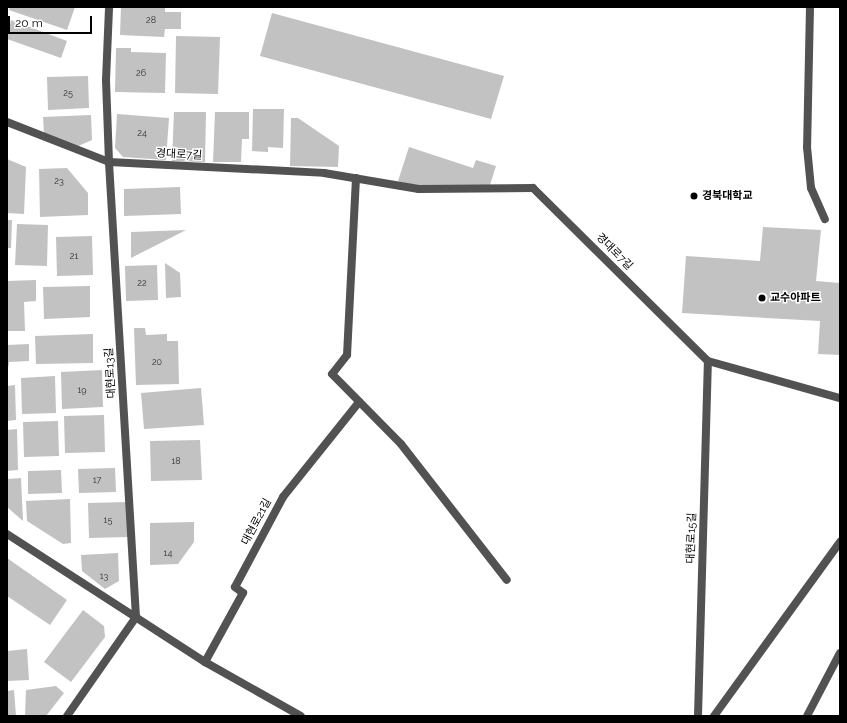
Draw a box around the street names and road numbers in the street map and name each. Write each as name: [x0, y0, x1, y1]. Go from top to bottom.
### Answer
street label: 경대로7길: [156, 147, 202, 163]
street label: 경대로7길: [593, 231, 635, 273]
street label: 대현로13길: [103, 347, 119, 399]
street label: 대현로21길: [239, 496, 275, 548]
street label: 대현로15길: [685, 512, 699, 564]

